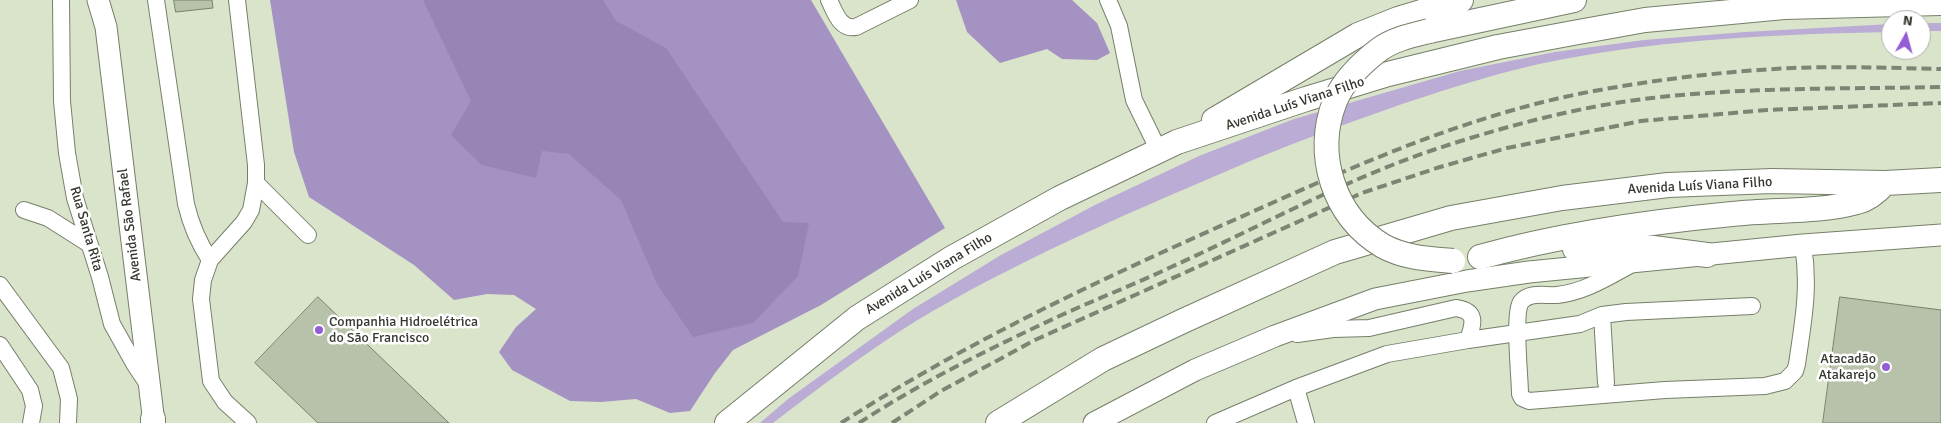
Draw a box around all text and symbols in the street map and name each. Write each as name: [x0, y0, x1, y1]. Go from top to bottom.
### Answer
north arrow: [1881, 10, 1931, 60]
text: N: [1902, 12, 1914, 30]
street label: Avenida Luís Viana Filho: [1223, 74, 1367, 134]
street label: Avenida São Rafael: [115, 167, 145, 283]
street label: Avenida Luís Viana Filho: [1627, 174, 1773, 198]
street label: Rua Santa Rita: [66, 185, 106, 273]
street label: Avenida Luís Viana Filho: [863, 229, 995, 319]
place label: Companhia Hidroelétrica do São Francisco: [329, 314, 478, 347]
marker: Companhia Hidroelétrica do São Francisco: [313, 324, 325, 336]
place label: Atacadão Atakarejo: [1819, 351, 1876, 384]
marker: Atacadão Atakarejo: [1880, 361, 1892, 373]

